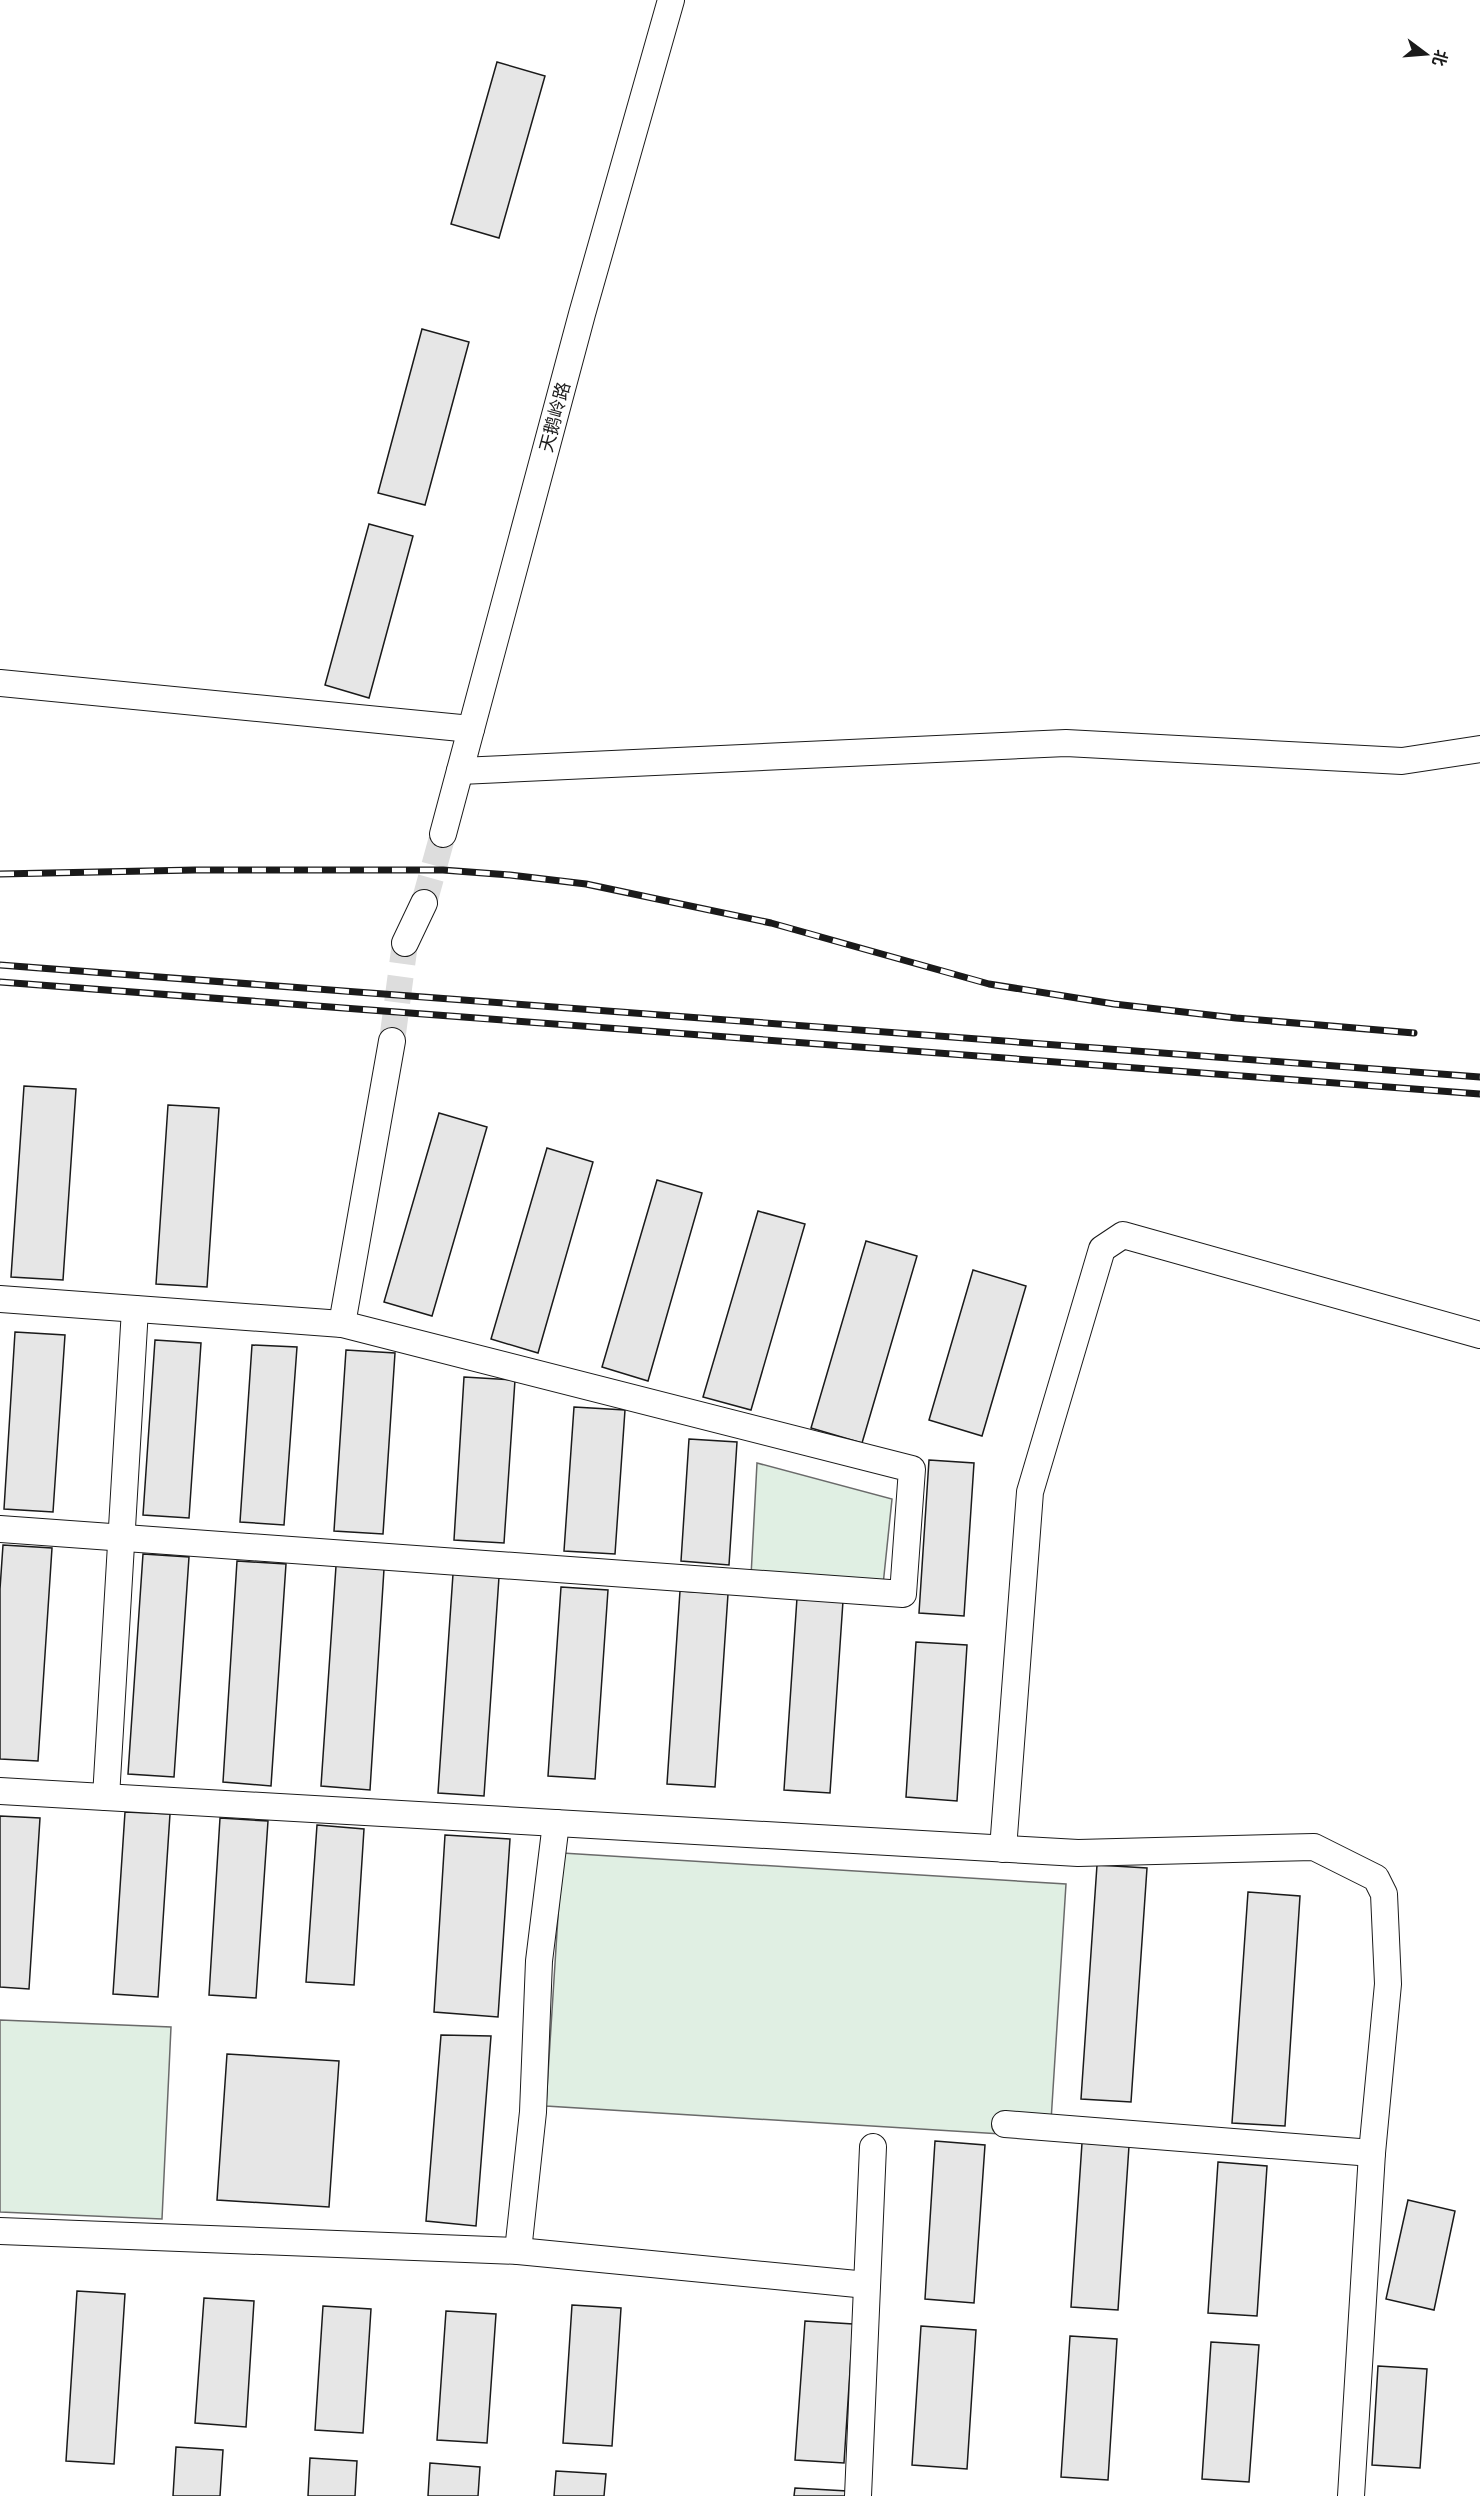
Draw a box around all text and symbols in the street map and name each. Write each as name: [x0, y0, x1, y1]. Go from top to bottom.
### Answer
north arrow: [1396, 24, 1456, 84]
text: 北: [1430, 48, 1450, 68]
street label: 天鹅岭路: [536, 380, 574, 454]

